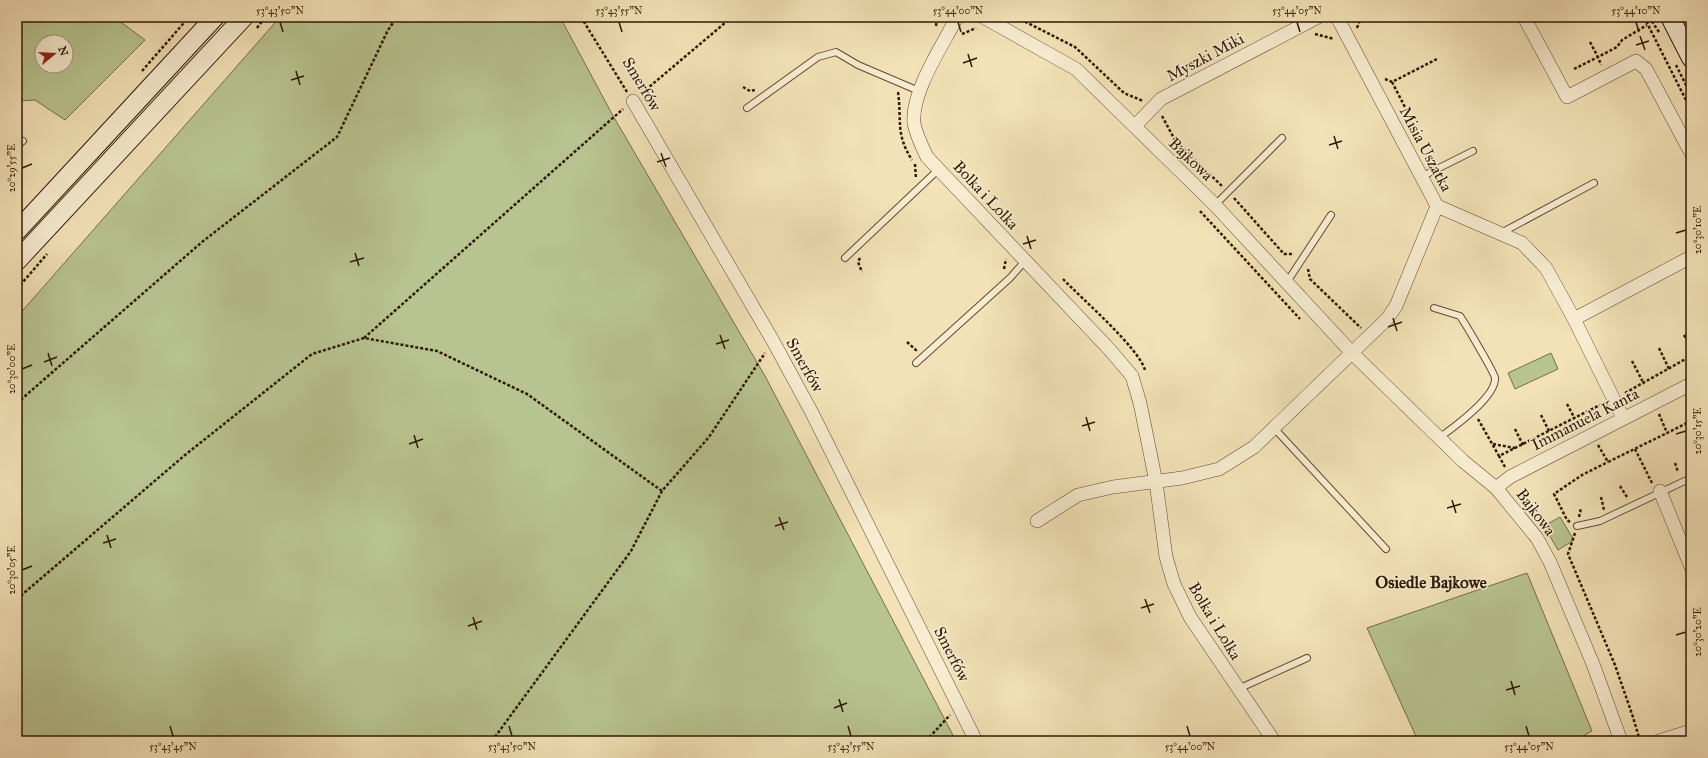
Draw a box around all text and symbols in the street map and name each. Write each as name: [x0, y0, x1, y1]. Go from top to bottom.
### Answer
text: 53°43'50"N: [256, 5, 304, 17]
text: 53°43'55"N: [596, 5, 643, 17]
text: 53°44'00"N: [933, 5, 984, 17]
text: 53°44'05"N: [1272, 5, 1322, 17]
text: 53°44'10"N: [1612, 5, 1661, 17]
street label: Myszki Miki: [1163, 28, 1247, 85]
north arrow: [34, 34, 74, 74]
text: N: [55, 45, 71, 58]
street label: Smerfów: [619, 54, 666, 115]
street label: Misia Uszatka: [1396, 103, 1456, 195]
street label: Bajkowa: [1165, 134, 1217, 185]
text: 20°29'55"E: [6, 144, 18, 192]
street label: Bolka i Lolka: [949, 157, 1023, 233]
text: 20°30'10"E: [1692, 206, 1704, 254]
street label: Smerfów: [782, 335, 828, 396]
text: 20°30'00"E: [6, 344, 18, 394]
street label: Immanuela Kanta: [1528, 384, 1642, 454]
text: 20°30'15"E: [1692, 407, 1704, 455]
street label: Bajkowa: [1512, 485, 1560, 539]
text: 20°30'05"E: [6, 546, 18, 594]
district label: Osiedle Bajkowe: [1375, 572, 1487, 593]
street label: Bolka i Lolka: [1184, 579, 1246, 663]
text: 20°30'20"E: [1692, 607, 1704, 657]
street label: Smerfów: [930, 623, 974, 685]
text: 53°43'45"N: [149, 741, 197, 753]
text: 53°43'50"N: [488, 741, 536, 753]
text: 53°43'55"N: [828, 741, 875, 753]
text: 53°44'00"N: [1165, 741, 1216, 753]
text: 53°44'05"N: [1504, 741, 1554, 753]

